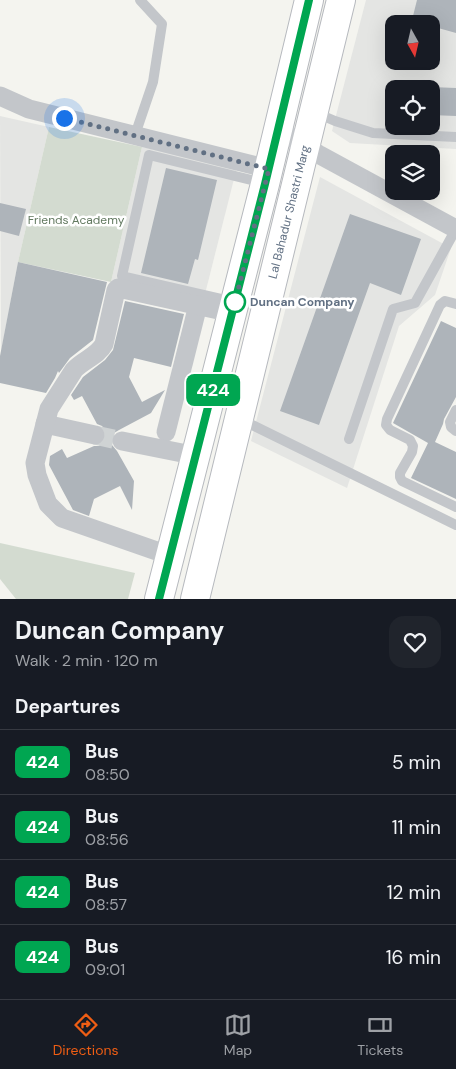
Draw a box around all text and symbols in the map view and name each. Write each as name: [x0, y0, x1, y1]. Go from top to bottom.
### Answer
north arrow: [385, 15, 440, 70]
map controls: [385, 15, 440, 200]
button: locate: [385, 80, 440, 135]
your location: [52, 106, 77, 131]
street label: Lal Bahadur Shastri Marg: [265, 143, 313, 280]
button: layers: [385, 145, 440, 200]
park label: Friends Academy: [28, 212, 125, 228]
marker: Duncan Company: [224, 291, 246, 313]
place label: Duncan Company: [250, 294, 355, 310]
line badge: 424: [184, 374, 242, 406]
text: 424: [196, 378, 230, 402]
text: Duncan Company: [15, 615, 224, 646]
button: heart: [389, 616, 441, 668]
text: Walk · 2 min · 120 m: [15, 650, 158, 671]
text: Departures: [15, 694, 120, 719]
text: Bus: [85, 739, 119, 764]
text: 424: [26, 750, 59, 774]
text: 5 min: [392, 750, 441, 775]
text: 08:50: [85, 764, 130, 785]
text: Bus: [85, 804, 119, 829]
text: 424: [26, 815, 59, 839]
text: 11 min: [392, 815, 441, 840]
text: 08:56: [85, 829, 129, 850]
text: Bus: [85, 869, 119, 894]
text: 424: [26, 880, 59, 904]
text: 12 min: [387, 880, 441, 905]
text: 08:57: [85, 894, 127, 915]
text: Bus: [85, 934, 119, 959]
text: 424: [26, 945, 59, 969]
text: 16 min: [386, 945, 441, 970]
text: 09:01: [85, 959, 125, 980]
tab: Directions: [53, 1011, 119, 1059]
tab: Map: [224, 1011, 252, 1059]
tab: Tickets: [357, 1011, 403, 1059]

